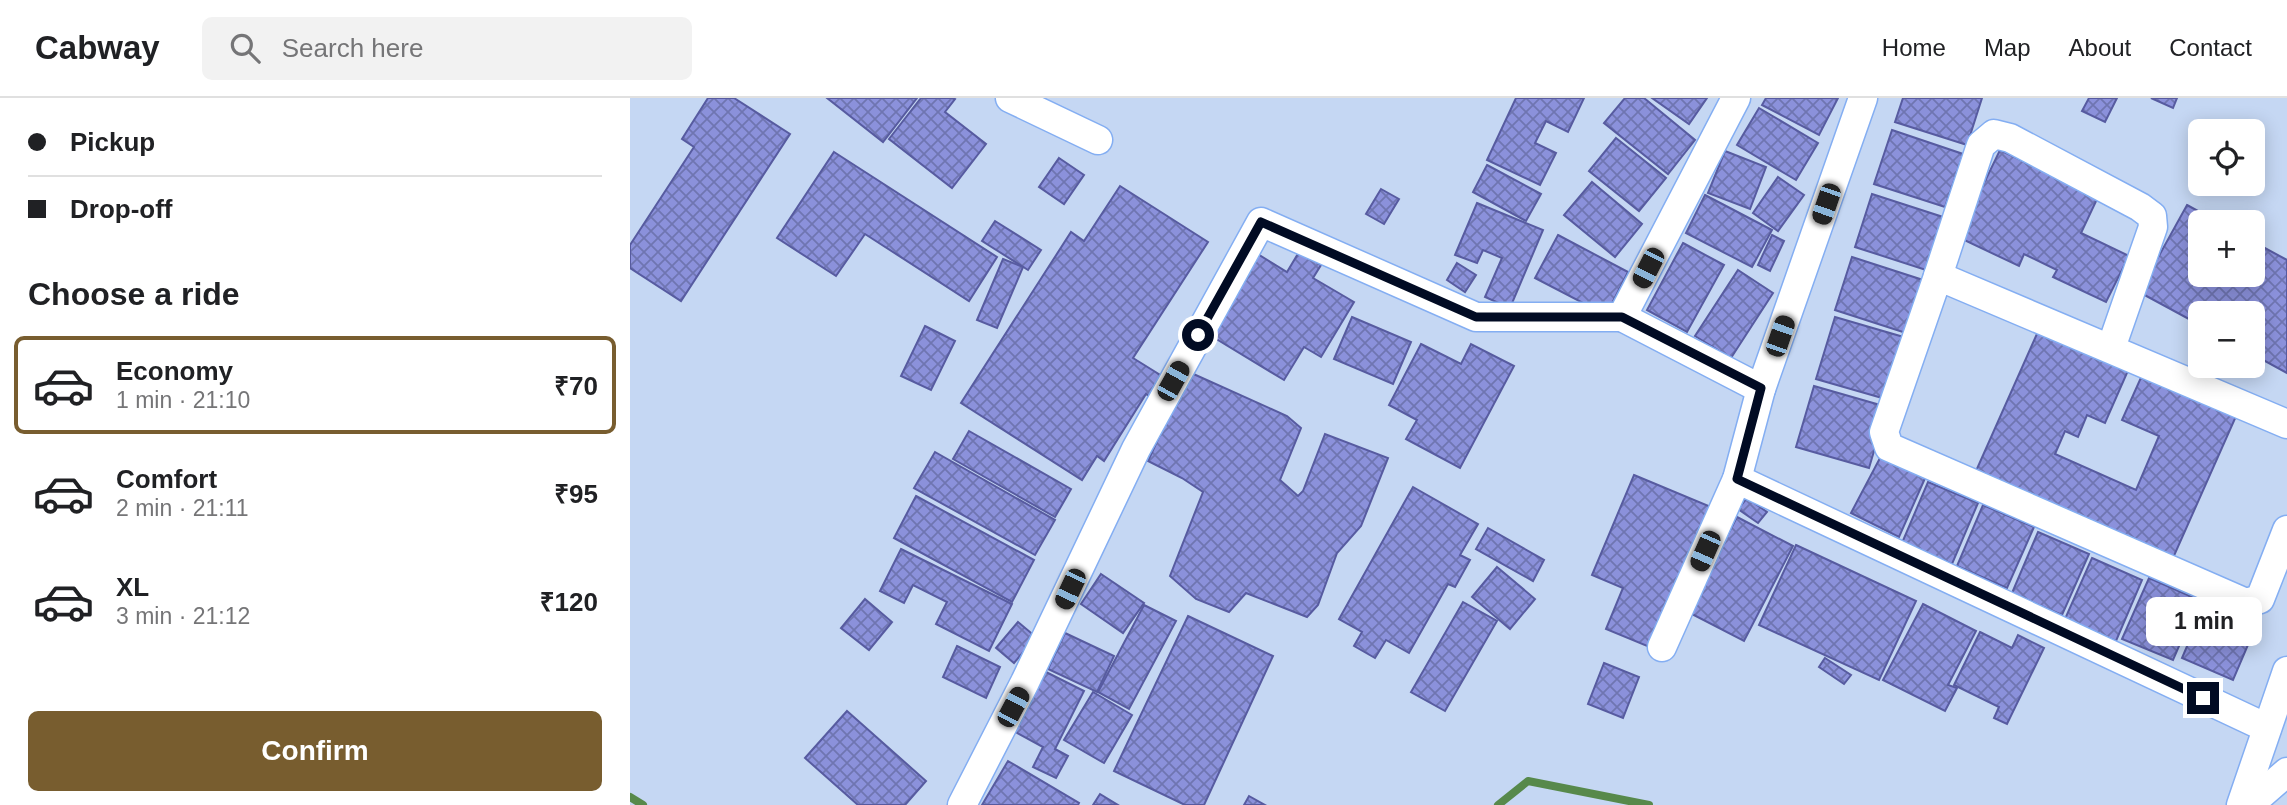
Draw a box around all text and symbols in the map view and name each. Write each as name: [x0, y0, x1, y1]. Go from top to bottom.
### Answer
search box: [202, 17, 692, 80]
text: Cabway: [35, 29, 160, 66]
icon: search: [226, 29, 264, 67]
text: Search here: [282, 33, 423, 63]
text: Home: [1882, 34, 1946, 61]
text: Map: [1984, 34, 2031, 61]
text: About: [2069, 34, 2131, 61]
text: Contact: [2169, 34, 2252, 61]
map controls: [2188, 119, 2265, 378]
button: locate: [2188, 119, 2265, 196]
text: Pickup: [70, 127, 155, 157]
car: [1810, 181, 1843, 227]
text: Drop-off: [70, 194, 173, 224]
button: +: [2188, 210, 2265, 287]
car: [1630, 245, 1667, 291]
text: Choose a ride: [28, 276, 240, 312]
button: −: [2188, 301, 2265, 378]
car: [1764, 313, 1797, 359]
route start: [1182, 319, 1214, 351]
icon: car: [32, 354, 95, 417]
text: Economy: [116, 356, 233, 386]
car: [1154, 358, 1193, 404]
text: ₹70: [554, 371, 598, 401]
text: 1 min · 21:10: [116, 387, 250, 413]
icon: car: [32, 462, 95, 525]
text: Comfort: [116, 464, 217, 494]
text: ₹95: [554, 479, 598, 509]
text: 2 min · 21:11: [116, 495, 249, 521]
car: [1687, 528, 1724, 574]
car: [1052, 566, 1089, 612]
icon: car: [32, 570, 95, 633]
text: XL: [116, 572, 149, 602]
text: ₹120: [540, 587, 598, 617]
callout: 1 min: [2145, 596, 2261, 646]
text: 3 min · 21:12: [116, 603, 250, 629]
text: 1 min: [2174, 608, 2234, 634]
route end: [2187, 682, 2219, 714]
car: [994, 684, 1033, 730]
button: Confirm: [28, 711, 602, 791]

